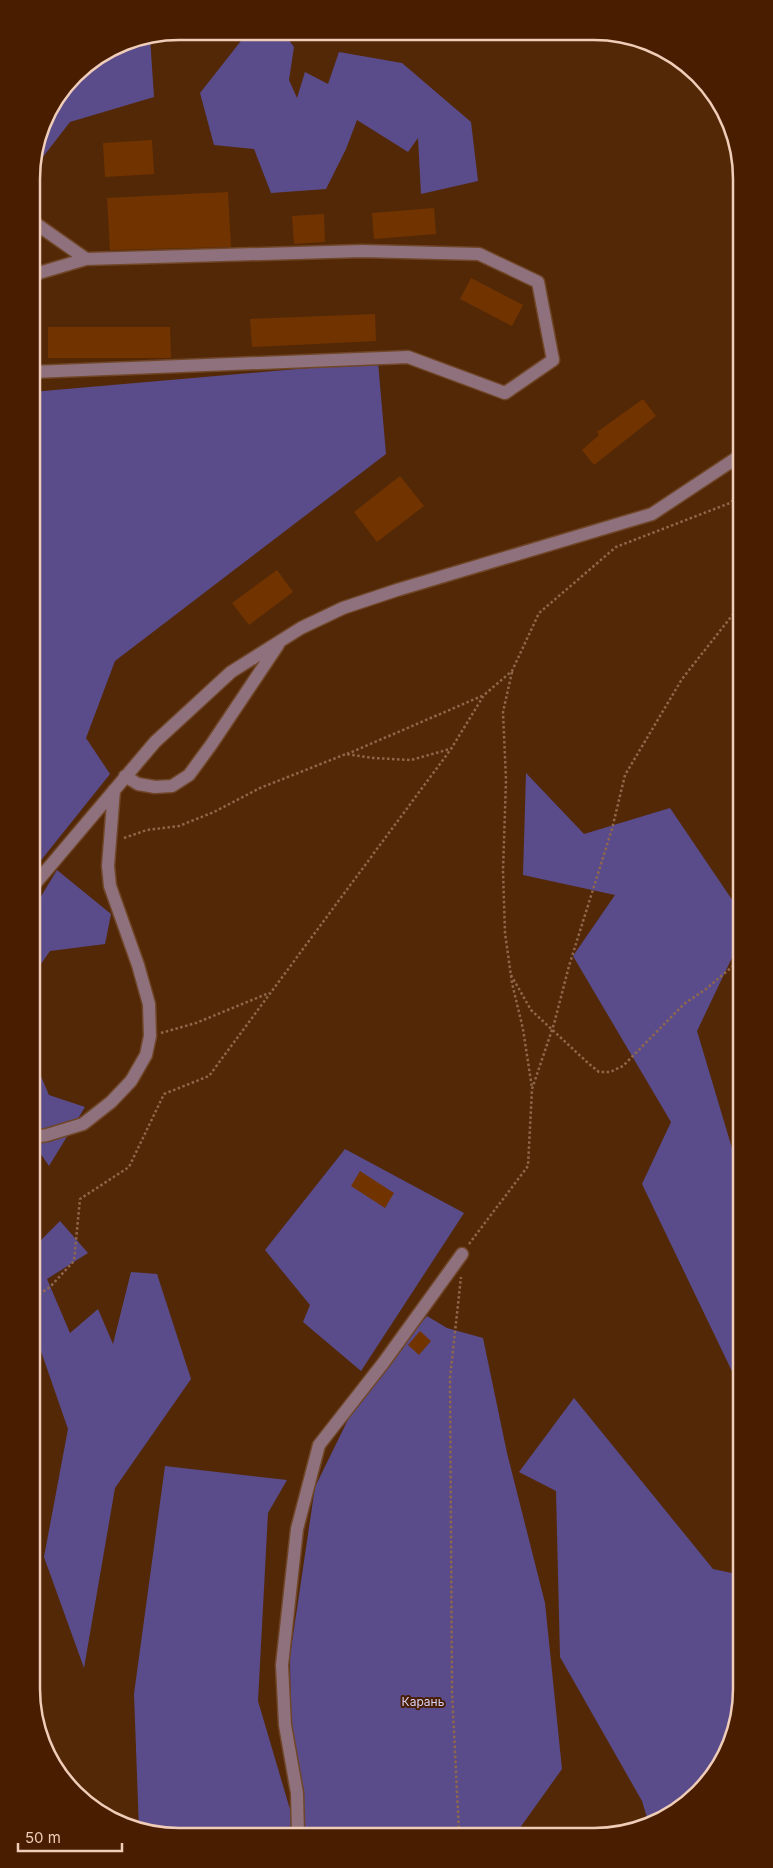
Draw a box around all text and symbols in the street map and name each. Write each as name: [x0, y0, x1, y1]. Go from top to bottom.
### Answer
park label: Карань: [402, 1694, 445, 1709]
scale bar: [18, 1820, 121, 1852]
text: 50 m: [25, 1828, 61, 1847]

